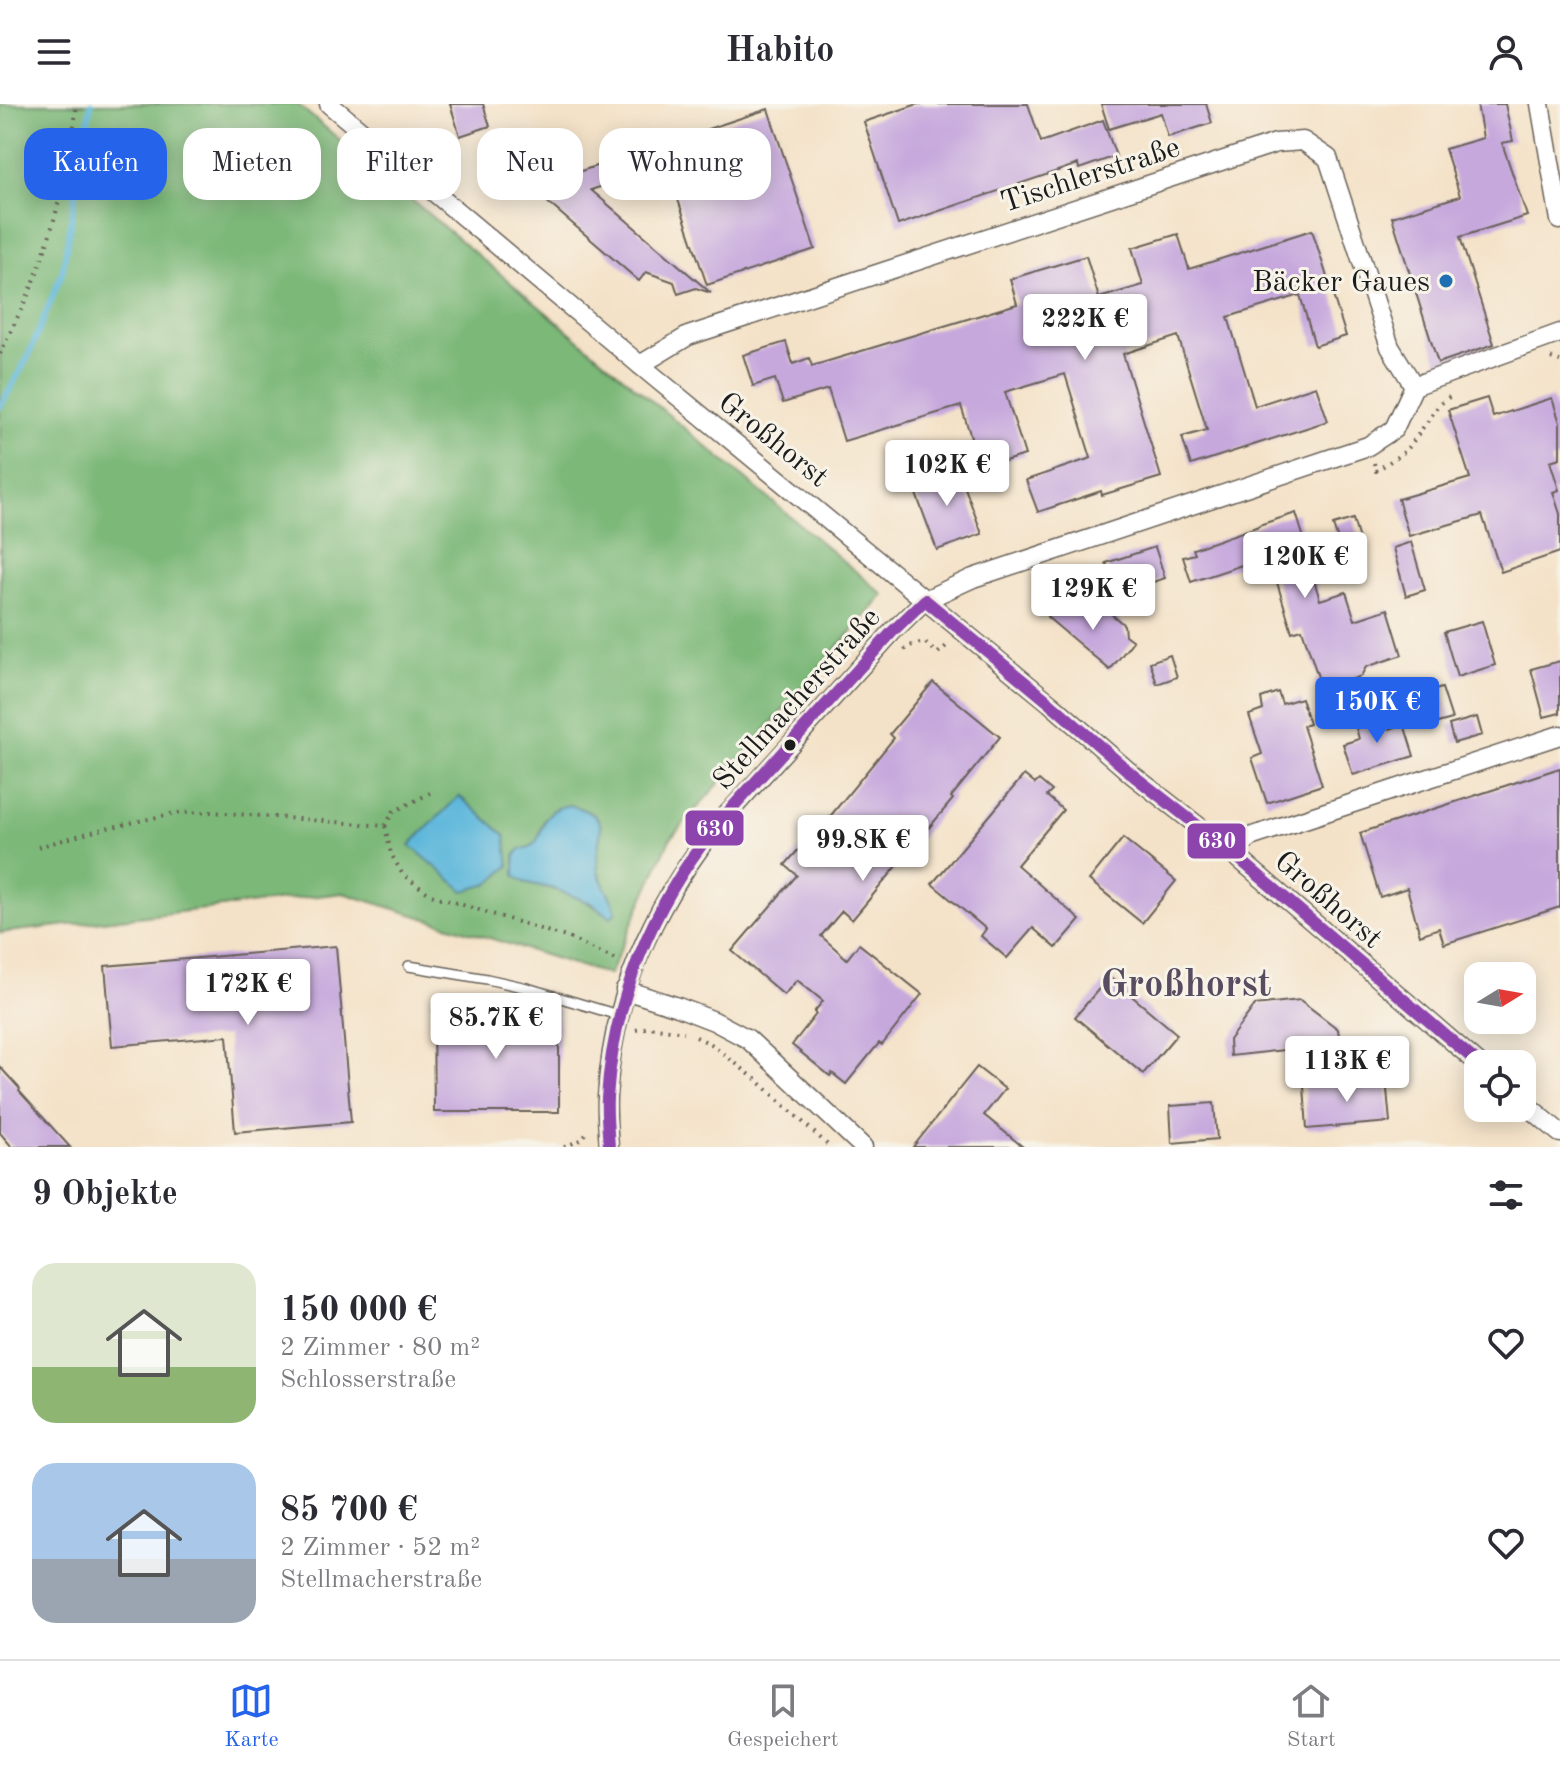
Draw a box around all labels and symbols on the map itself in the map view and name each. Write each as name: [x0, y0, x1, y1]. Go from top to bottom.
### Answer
street label: Tischlerstraße: [997, 133, 1184, 219]
place label: Bäcker Gaues: [1252, 268, 1430, 298]
marker: Bäcker Gaues: [1437, 272, 1455, 290]
pin: 222K €: [1020, 294, 1150, 362]
street label: Großhorst: [712, 387, 833, 494]
pin: 102K €: [882, 440, 1012, 508]
pin: 120K €: [1240, 532, 1370, 600]
pin: 129K €: [1028, 564, 1158, 632]
street label: Stellmacherstraße: [708, 603, 887, 796]
pin: 150K €: [1312, 677, 1442, 745]
unlabelled marker: [782, 737, 798, 753]
line badge: 630: [684, 809, 745, 847]
pin: 99.8K €: [789, 815, 937, 883]
text: 630: [696, 819, 734, 841]
line badge: 630: [1186, 822, 1247, 860]
text: 630: [1198, 831, 1236, 853]
street label: Großhorst: [1268, 846, 1387, 955]
pin: 172K €: [183, 959, 313, 1027]
north arrow: [1464, 962, 1536, 1034]
district label: Großhorst: [1100, 967, 1272, 1005]
pin: 85.7K €: [422, 993, 570, 1061]
pin: 113K €: [1282, 1036, 1412, 1104]

